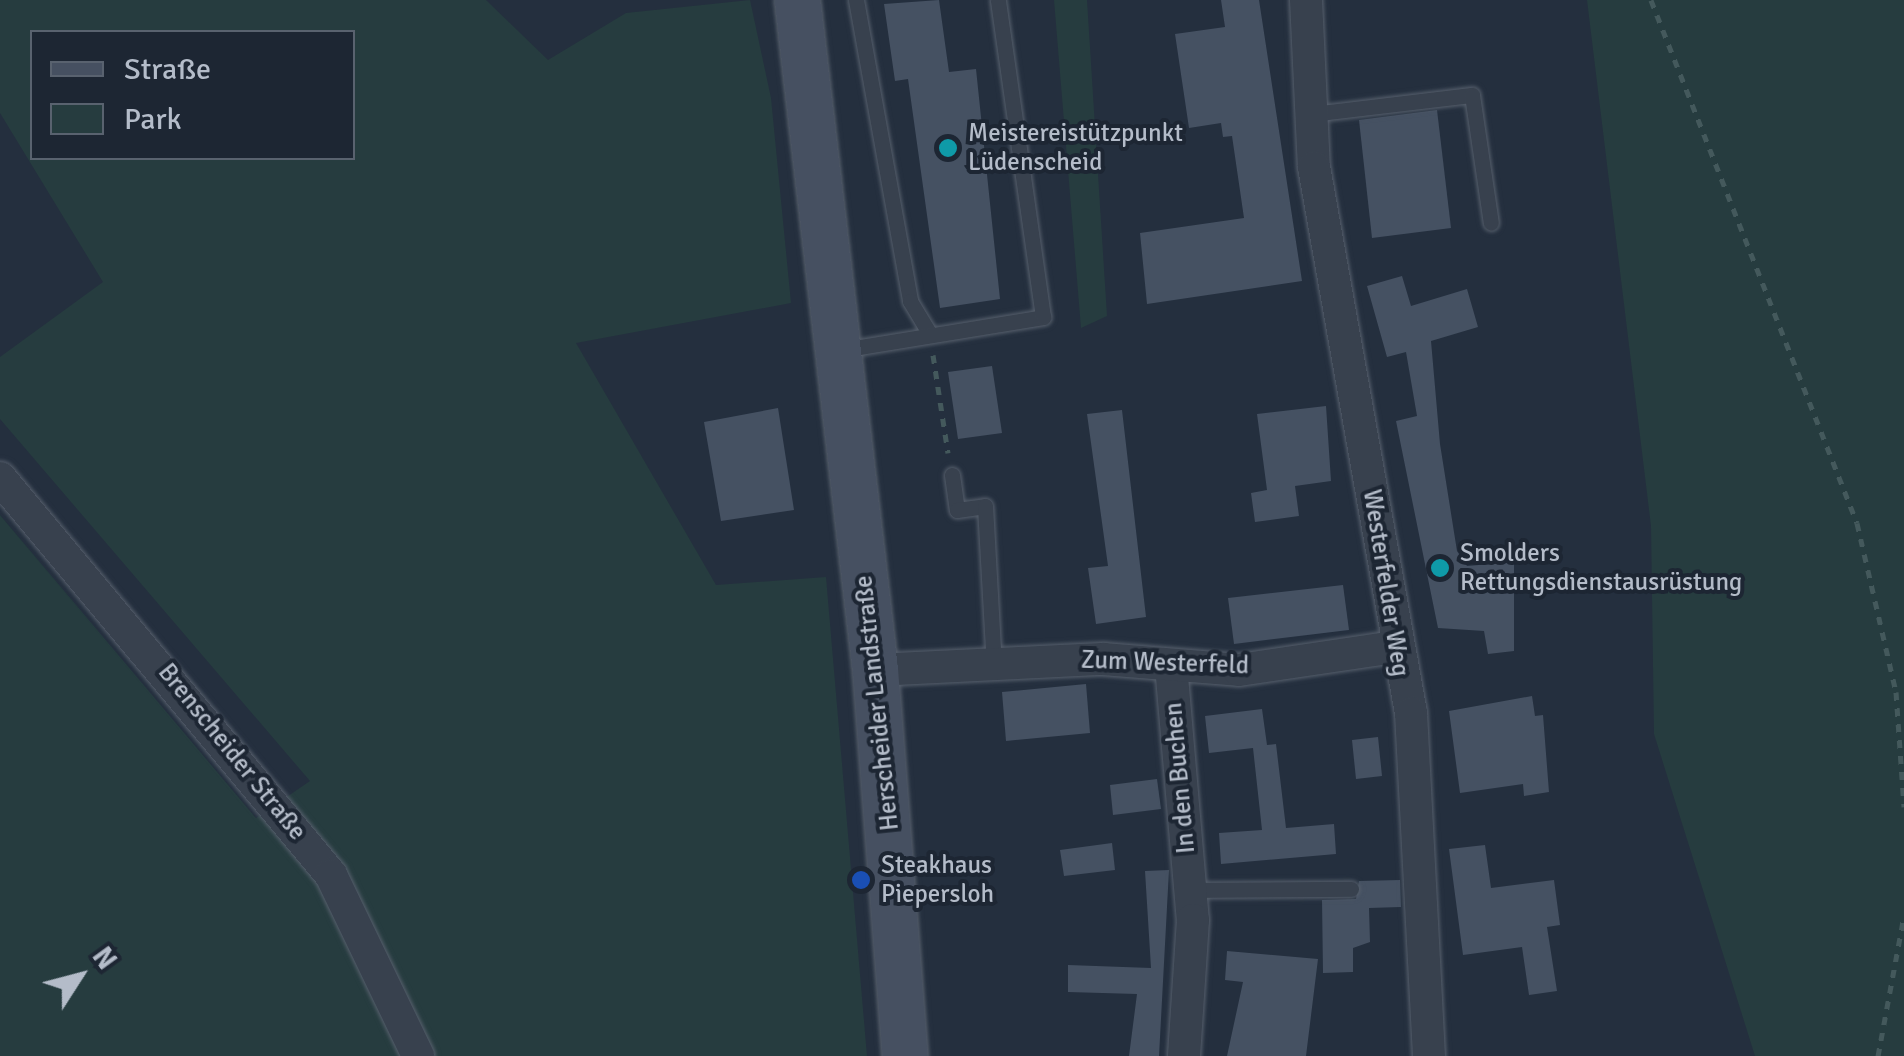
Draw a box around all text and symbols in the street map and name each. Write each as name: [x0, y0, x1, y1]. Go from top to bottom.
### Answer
legend: [30, 30, 355, 160]
text: Straße: [124, 51, 211, 88]
text: Park: [124, 101, 182, 138]
place label: Meistereistützpunkt Lüdenscheid: [968, 119, 1183, 178]
marker: Meistereistützpunkt Lüdenscheid: [937, 137, 959, 159]
street label: Westerfelder Weg: [1356, 487, 1416, 679]
place label: Smolders Rettungsdienstausrüstung: [1460, 539, 1742, 598]
marker: Smolders Rettungsdienstausrüstung: [1429, 557, 1451, 579]
street label: Herscheider Landstraße: [849, 574, 905, 832]
street label: Zum Westerfeld: [1080, 645, 1250, 681]
street label: Brenscheider Straße: [152, 658, 312, 846]
street label: In den Buchen: [1158, 701, 1202, 855]
place label: Steakhaus Piepersloh: [881, 851, 994, 910]
marker: Steakhaus Piepersloh: [850, 869, 872, 891]
north arrow: [30, 926, 130, 1026]
text: N: [85, 940, 124, 976]

